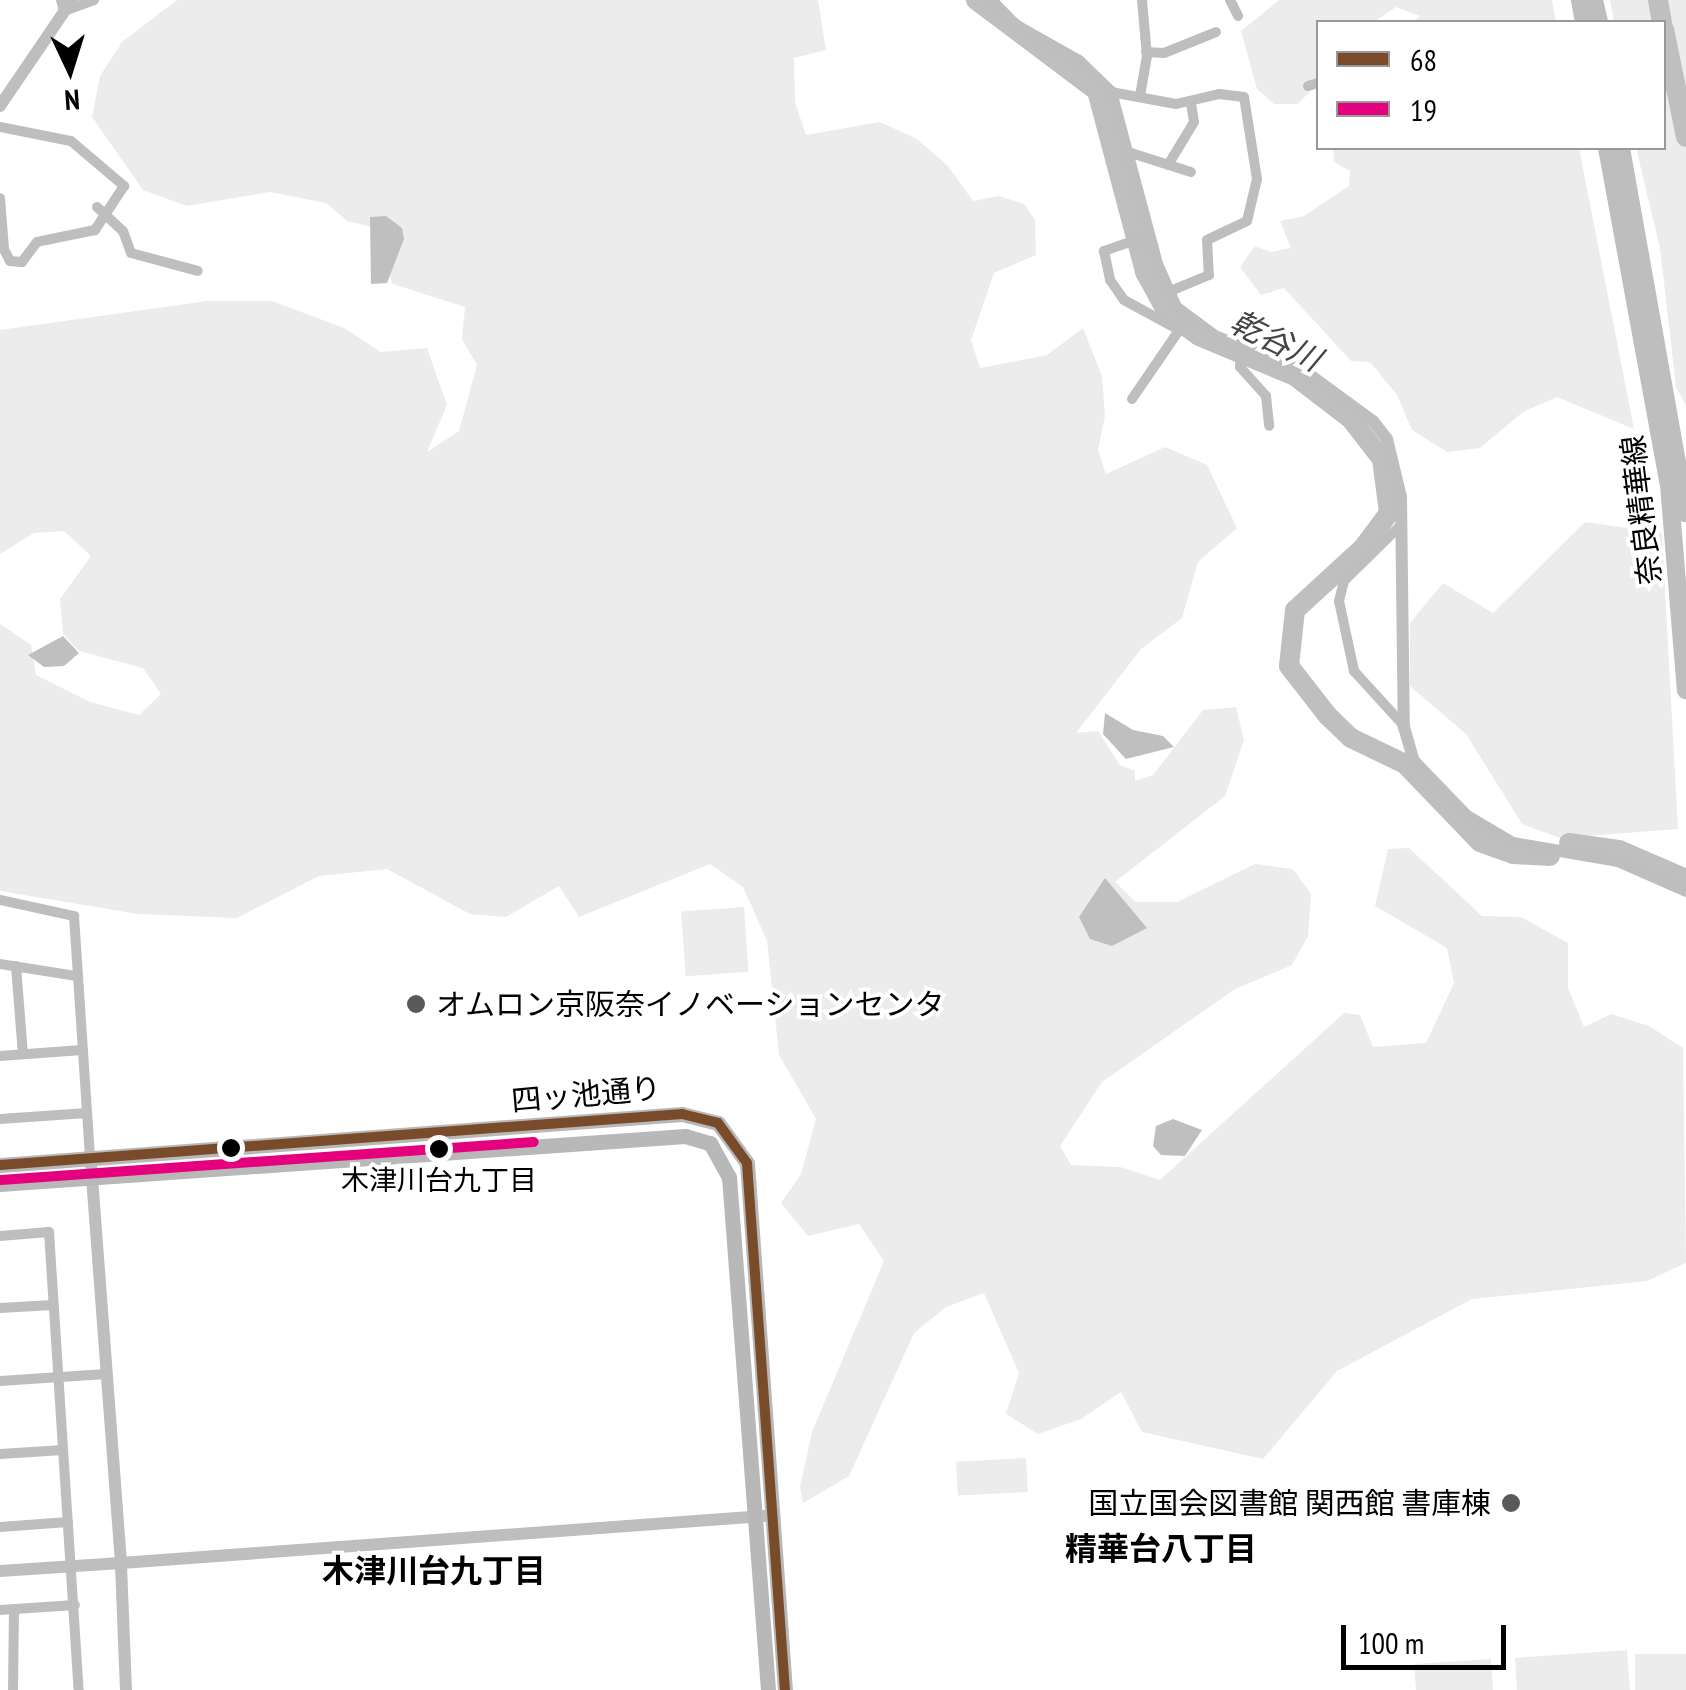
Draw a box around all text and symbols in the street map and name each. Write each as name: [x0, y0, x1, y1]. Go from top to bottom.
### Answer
north arrow: [20, 20, 120, 120]
legend: [1316, 20, 1666, 150]
text: 68: [1410, 40, 1437, 79]
text: N: [63, 81, 81, 119]
text: 19: [1410, 90, 1437, 129]
water label: 乾谷川: [1224, 302, 1328, 378]
street label: 奈良精華線: [1614, 433, 1668, 587]
place label: オムロン京阪奈イノベーションセンタ: [436, 986, 946, 1022]
marker: オムロン京阪奈イノベーションセンタ: [405, 993, 427, 1015]
street label: 四ッ池通り: [510, 1070, 662, 1118]
unlabelled marker: [221, 1138, 241, 1158]
marker: 木津川台九丁目: [429, 1139, 449, 1159]
place label: 木津川台九丁目: [341, 1163, 537, 1197]
place label: 国立国会図書館 関西館 書庫棟: [1088, 1485, 1491, 1521]
marker: 国立国会図書館 関西館 書庫棟: [1500, 1492, 1522, 1514]
district label: 精華台八丁目: [1065, 1529, 1257, 1567]
district label: 木津川台九丁目: [322, 1551, 546, 1589]
scale bar: [1346, 1605, 1511, 1667]
text: 100 m: [1358, 1623, 1424, 1662]

